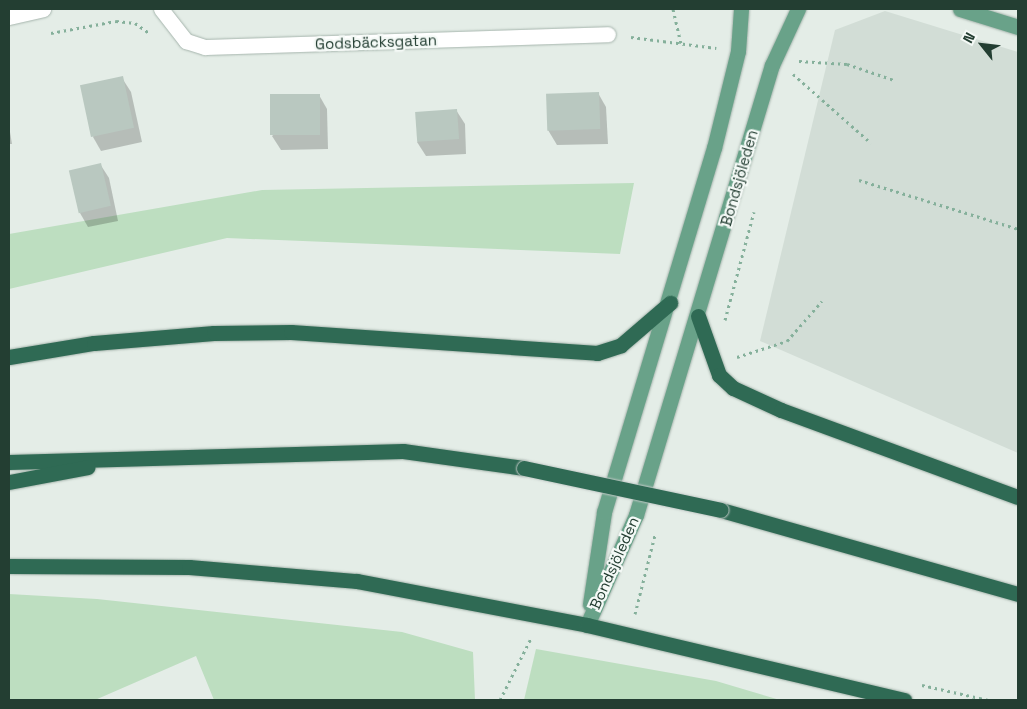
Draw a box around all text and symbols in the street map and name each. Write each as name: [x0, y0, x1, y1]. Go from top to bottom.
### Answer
north arrow: [957, 20, 1007, 70]
text: N: [959, 29, 979, 46]
street label: Godsbäcksgatan: [315, 31, 437, 53]
street label: Bondsjöleden: [717, 128, 761, 228]
street label: Bondsjöleden: [586, 514, 642, 612]

